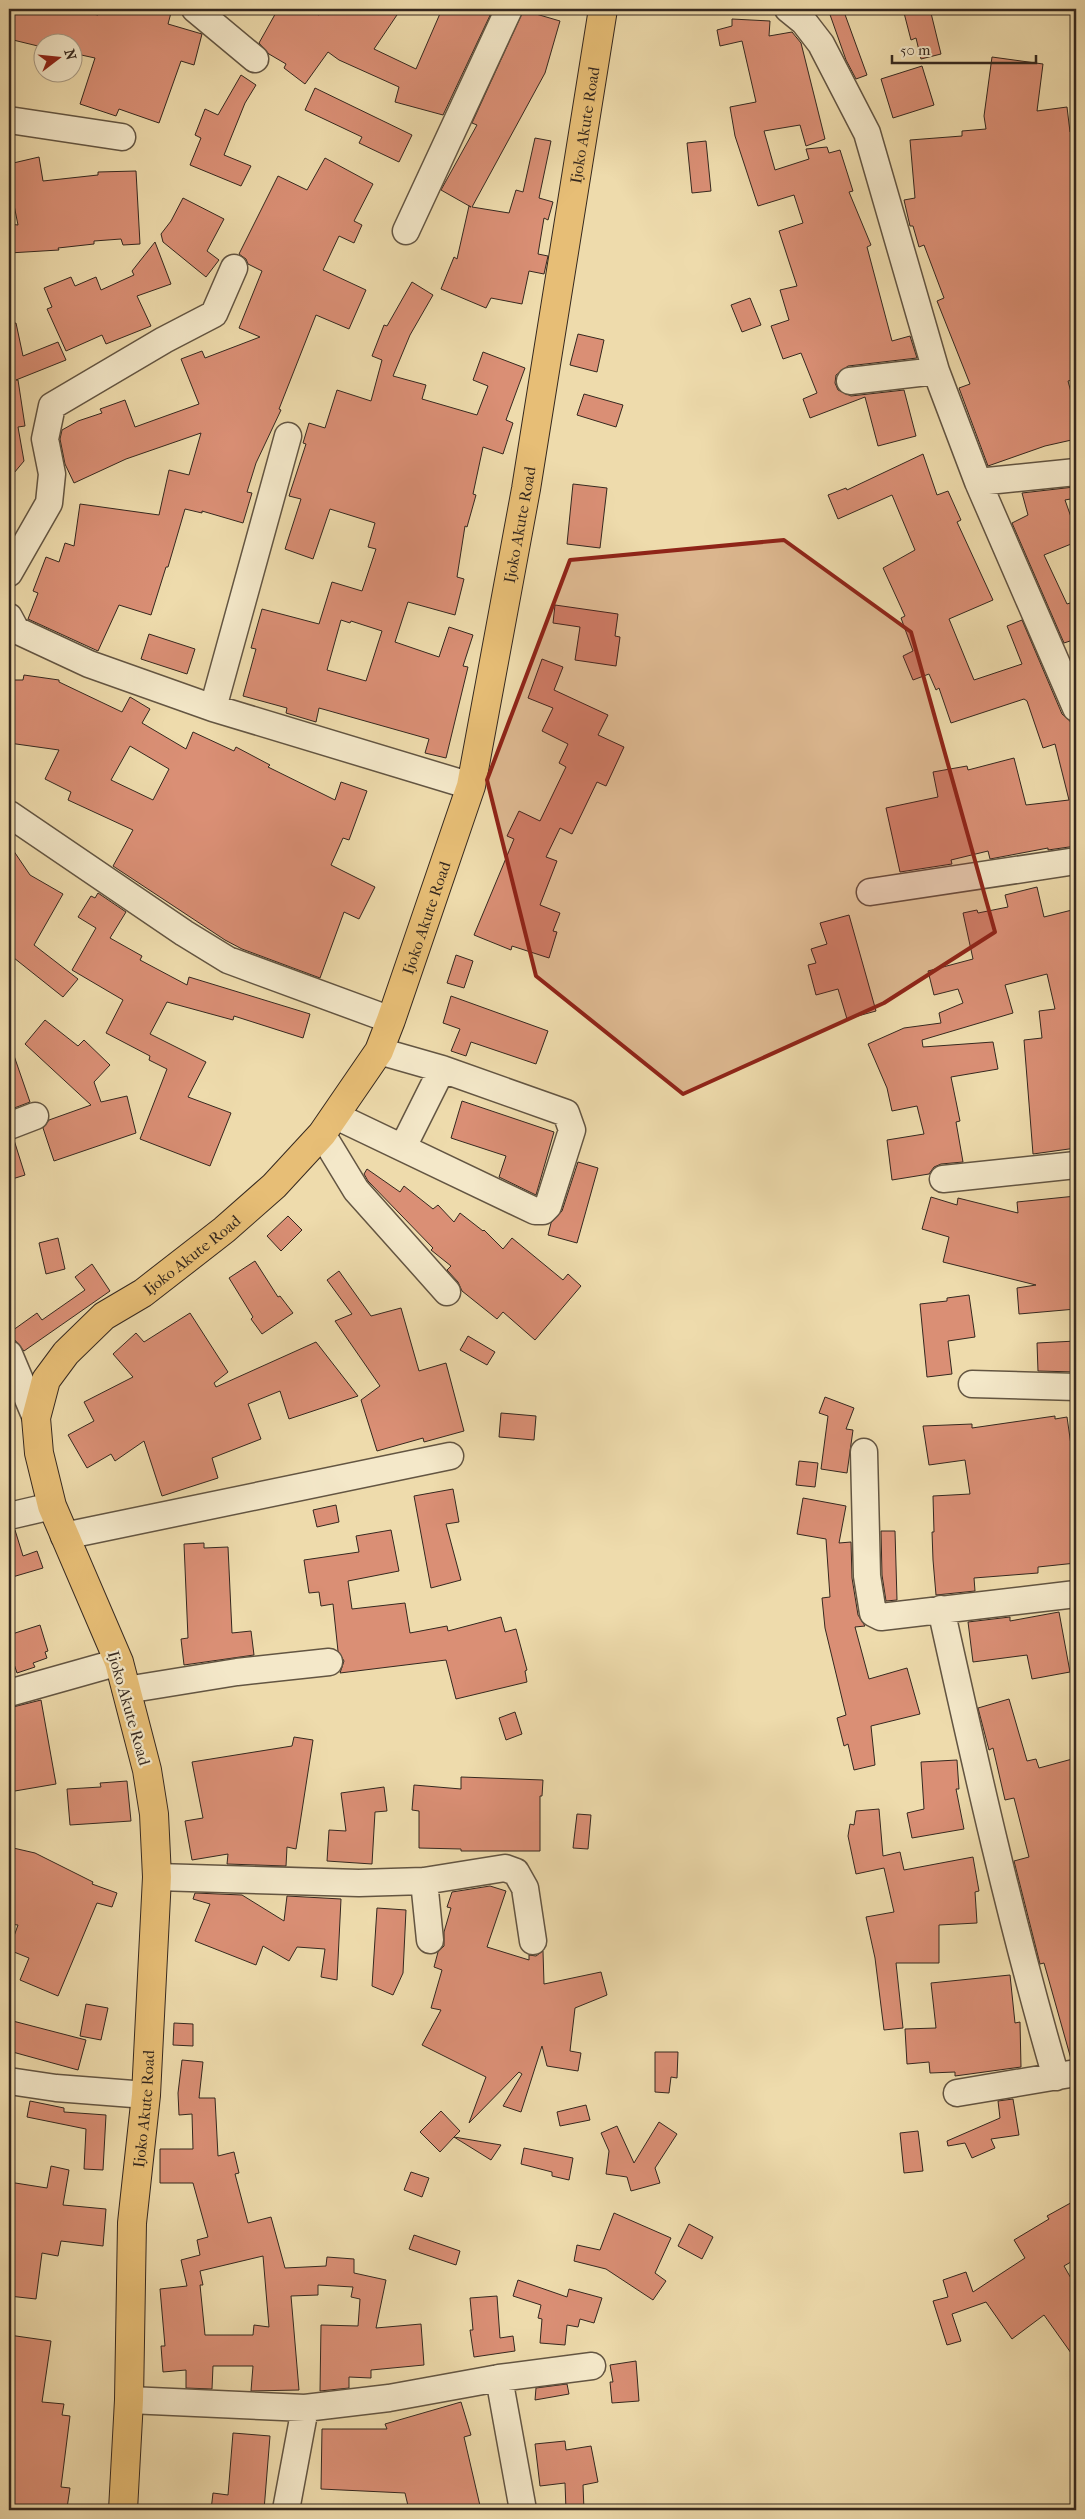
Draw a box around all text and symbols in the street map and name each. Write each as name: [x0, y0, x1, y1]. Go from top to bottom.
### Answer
north arrow: [32, 32, 82, 82]
scale bar: [892, 32, 1036, 64]
text: 50 m: [900, 41, 931, 59]
text: N: [60, 47, 80, 62]
street label: Ijoko Akute Road: [566, 65, 603, 185]
street label: Ijoko Akute Road: [499, 465, 539, 585]
street label: Ijoko Akute Road: [398, 859, 454, 977]
street label: Ijoko Akute Road: [139, 1211, 244, 1299]
street label: Ijoko Akute Road: [104, 1649, 154, 1768]
street label: Ijoko Akute Road: [129, 2049, 158, 2169]

